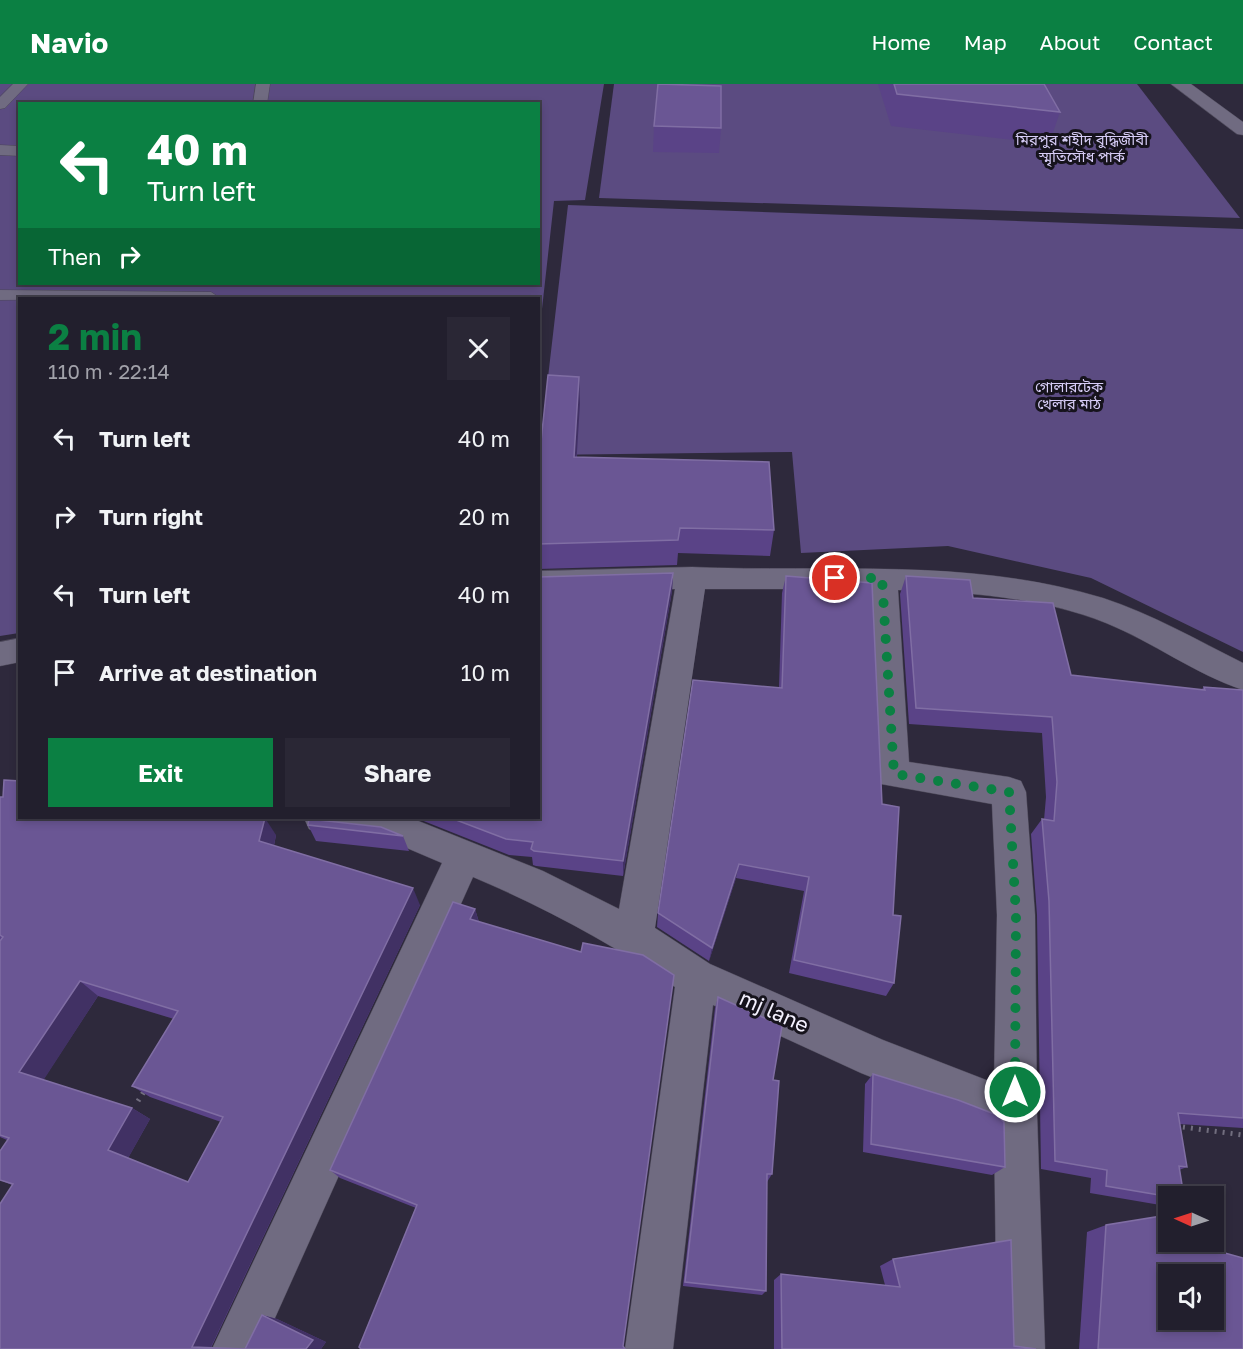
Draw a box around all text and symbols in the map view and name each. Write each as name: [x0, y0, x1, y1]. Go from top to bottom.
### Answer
text: Navio: [30, 26, 108, 59]
text: Home: [871, 29, 931, 55]
text: Map: [964, 29, 1007, 55]
text: About: [1040, 29, 1100, 55]
text: Contact: [1133, 29, 1213, 55]
text: 40 m: [147, 124, 248, 174]
icon: left: [48, 126, 126, 204]
park label: মিরপুর শহীদ বুদ্ধিজীবী স্মৃতিসৌধ পার্ক: [1015, 130, 1149, 167]
text: Turn left: [147, 175, 256, 207]
icon: right: [113, 240, 146, 273]
text: Then: [48, 243, 101, 270]
text: 2 min: [48, 315, 142, 358]
button: close: [447, 317, 510, 380]
text: 110 m · 22:14: [48, 359, 170, 383]
park label: গোলারটেক খেলার মাঠ: [1035, 377, 1104, 412]
icon: left: [48, 422, 81, 455]
text: Turn left: [99, 425, 190, 452]
text: 40 m: [458, 425, 510, 452]
icon: right: [48, 500, 81, 533]
text: Turn right: [99, 503, 203, 530]
text: 20 m: [459, 503, 510, 530]
pin: [809, 552, 860, 603]
icon: arrive: [818, 561, 851, 594]
icon: left: [48, 578, 81, 611]
text: Turn left: [99, 581, 190, 608]
text: 40 m: [458, 581, 510, 608]
icon: arrive: [48, 656, 81, 689]
text: Arrive at destination: [99, 659, 317, 686]
text: 10 m: [461, 659, 510, 686]
button: Exit: [48, 738, 273, 807]
button: Share: [285, 738, 510, 807]
street label: mj lane: [736, 984, 813, 1038]
position arrow: [983, 1060, 1047, 1124]
north arrow: [1158, 1186, 1224, 1252]
map controls: [1158, 1186, 1224, 1330]
button: sound: [1158, 1264, 1224, 1330]

